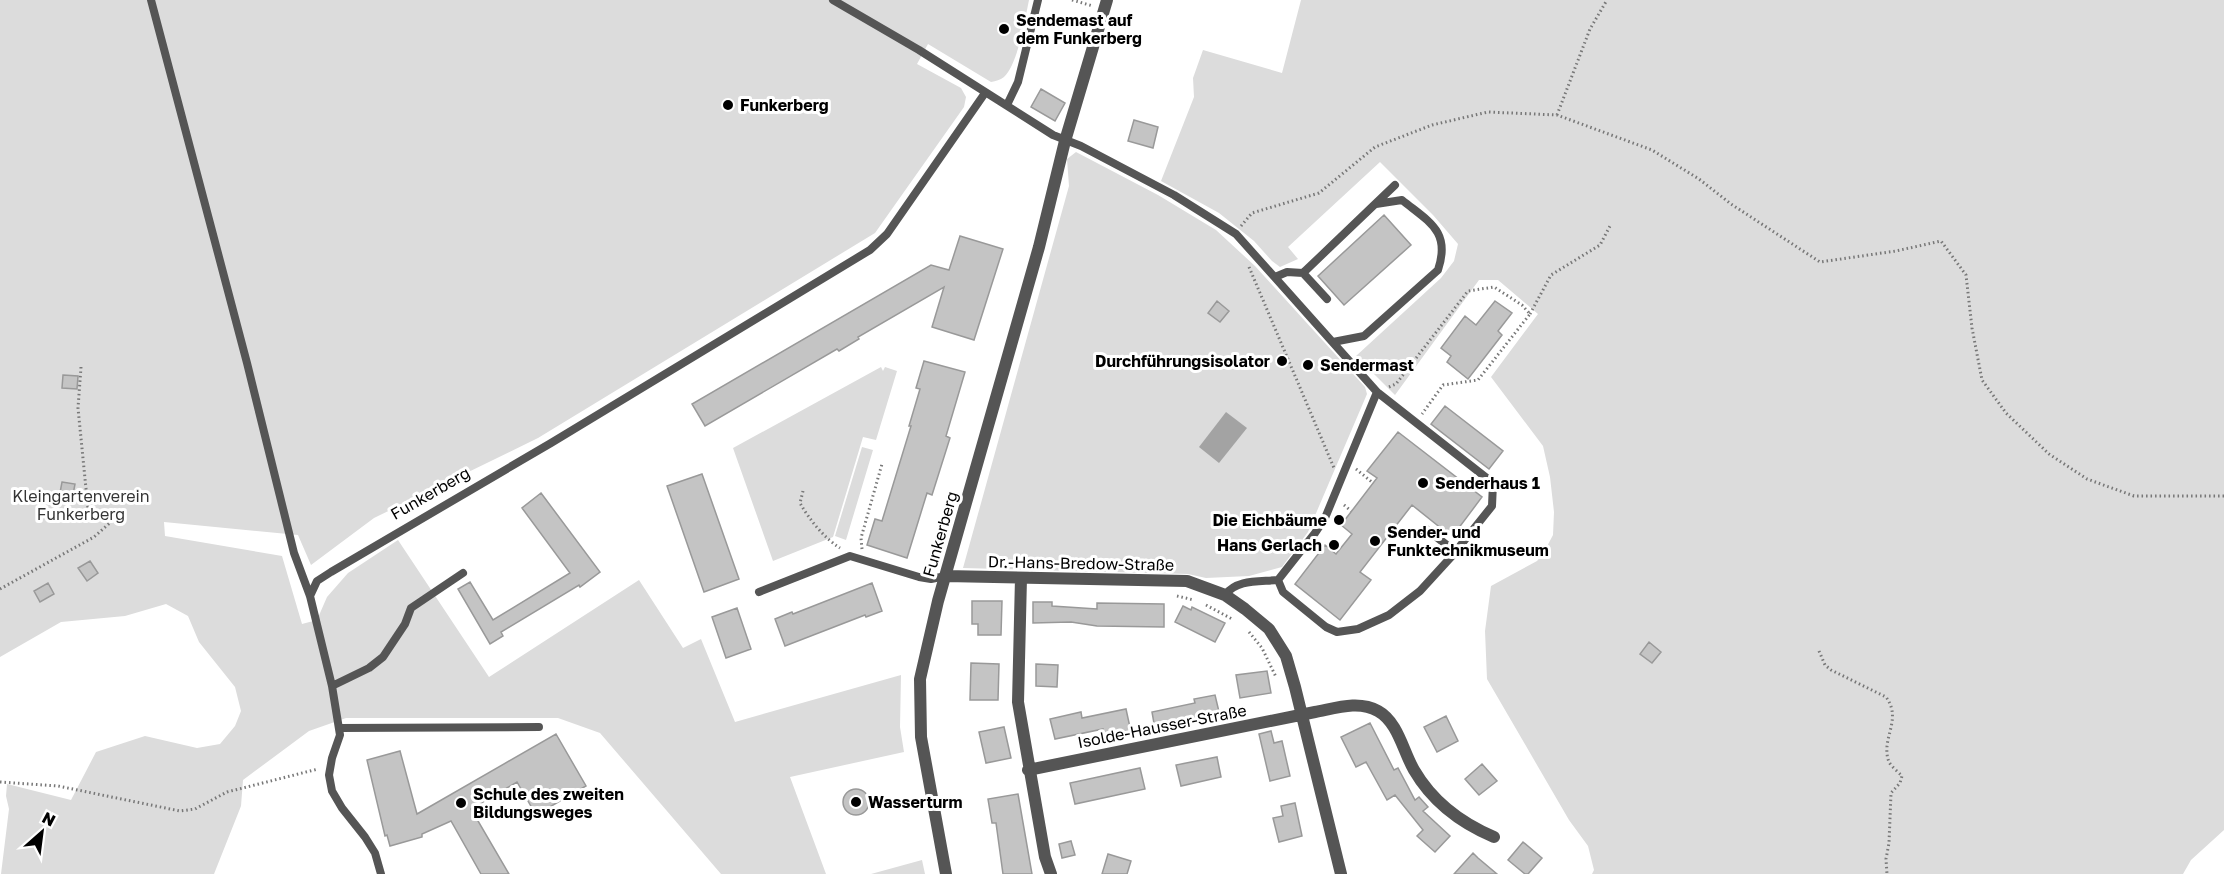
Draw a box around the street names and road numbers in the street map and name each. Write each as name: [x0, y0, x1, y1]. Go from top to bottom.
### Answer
street label: Funkerberg: [387, 462, 473, 524]
street label: Funkerberg: [918, 489, 962, 579]
street label: Dr.-Hans-Bredow-Straße: [988, 551, 1174, 575]
street label: Isolde-Hausser-Straße: [1076, 700, 1248, 752]

